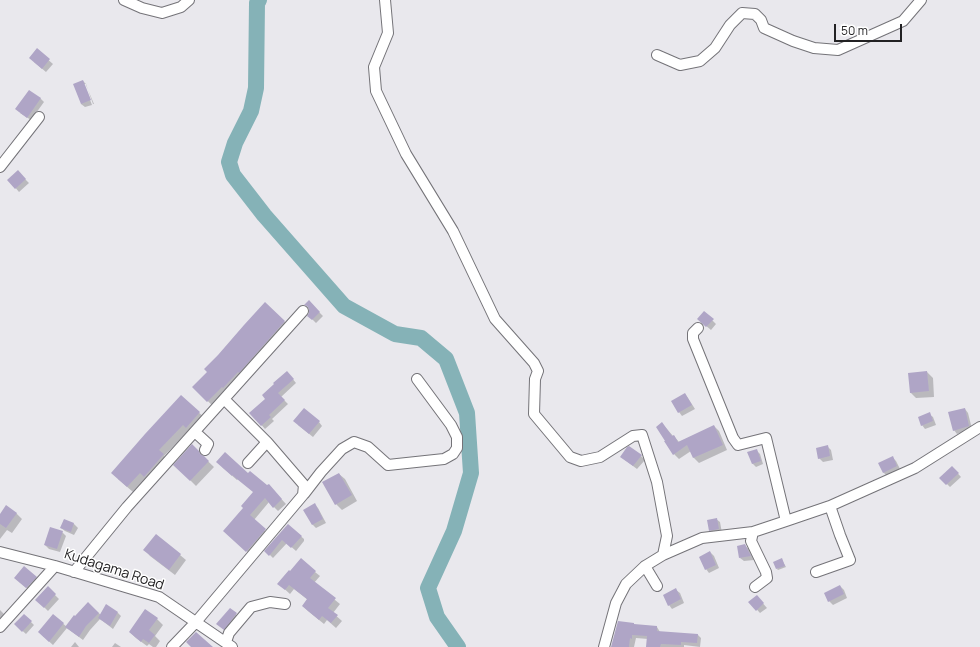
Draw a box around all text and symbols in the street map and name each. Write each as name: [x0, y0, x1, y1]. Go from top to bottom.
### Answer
scale bar: [836, 16, 904, 42]
text: 50 m: [841, 22, 868, 39]
street label: Kudagama Road: [62, 546, 166, 594]

